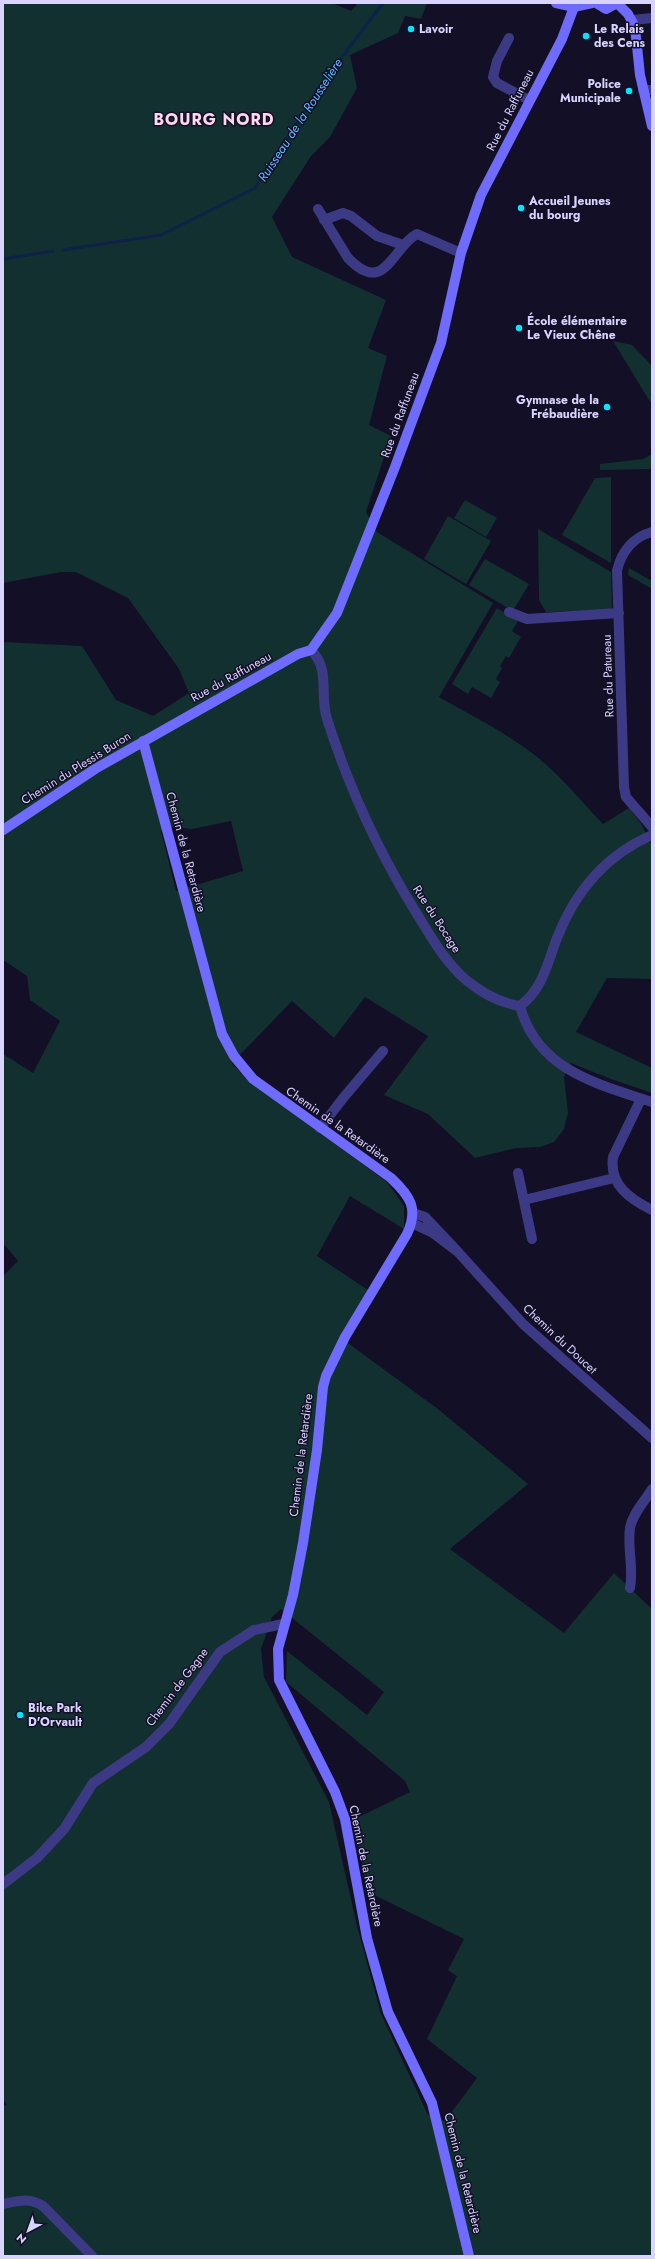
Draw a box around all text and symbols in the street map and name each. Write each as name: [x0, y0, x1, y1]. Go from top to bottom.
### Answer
place label: Lavoir: [419, 20, 453, 38]
place label: Le Relais des Cens: [594, 20, 646, 52]
marker: Lavoir: [406, 24, 416, 34]
marker: Le Relais des Cens: [581, 31, 591, 41]
water label: Ruisseau de la Rousselière: [253, 54, 347, 185]
street label: Rue du Raffuneau: [482, 66, 538, 154]
place label: Police Municipale: [560, 75, 621, 107]
marker: Police Municipale: [624, 86, 634, 96]
district label: BOURG NORD: [153, 108, 275, 131]
place label: Accueil Jeunes du bourg: [528, 192, 611, 224]
marker: Accueil Jeunes du bourg: [516, 203, 526, 213]
place label: École élémentaire Le Vieux Chêne: [527, 312, 627, 344]
marker: École élémentaire Le Vieux Chêne: [514, 323, 524, 333]
street label: Rue du Raffuneau: [376, 370, 424, 460]
place label: Gymnase de la Frébaudière: [516, 391, 599, 423]
marker: Gymnase de la Frébaudière: [602, 402, 612, 412]
street label: Rue du Patureau: [598, 634, 618, 718]
street label: Rue du Raffuneau: [187, 647, 275, 707]
street label: Chemin du Plessis Buron: [18, 727, 134, 809]
street label: Chemin de la Retardière: [161, 790, 211, 914]
street label: Rue du Bocage: [408, 882, 466, 956]
street label: Chemin de la Retardière: [282, 1082, 394, 1168]
street label: Chemin du Doucet: [519, 1300, 601, 1378]
street label: Chemin de la Retardière: [285, 1392, 317, 1518]
street label: Chemin de Gagne: [141, 1644, 213, 1730]
place label: Bike Park D'Orvault: [28, 1699, 82, 1731]
marker: Bike Park D'Orvault: [15, 1710, 25, 1720]
street label: Chemin de la Retardière: [344, 1804, 388, 1928]
street label: Chemin de la Retardière: [439, 2111, 487, 2235]
north arrow: [8, 2211, 48, 2251]
text: N: [13, 2230, 30, 2247]

